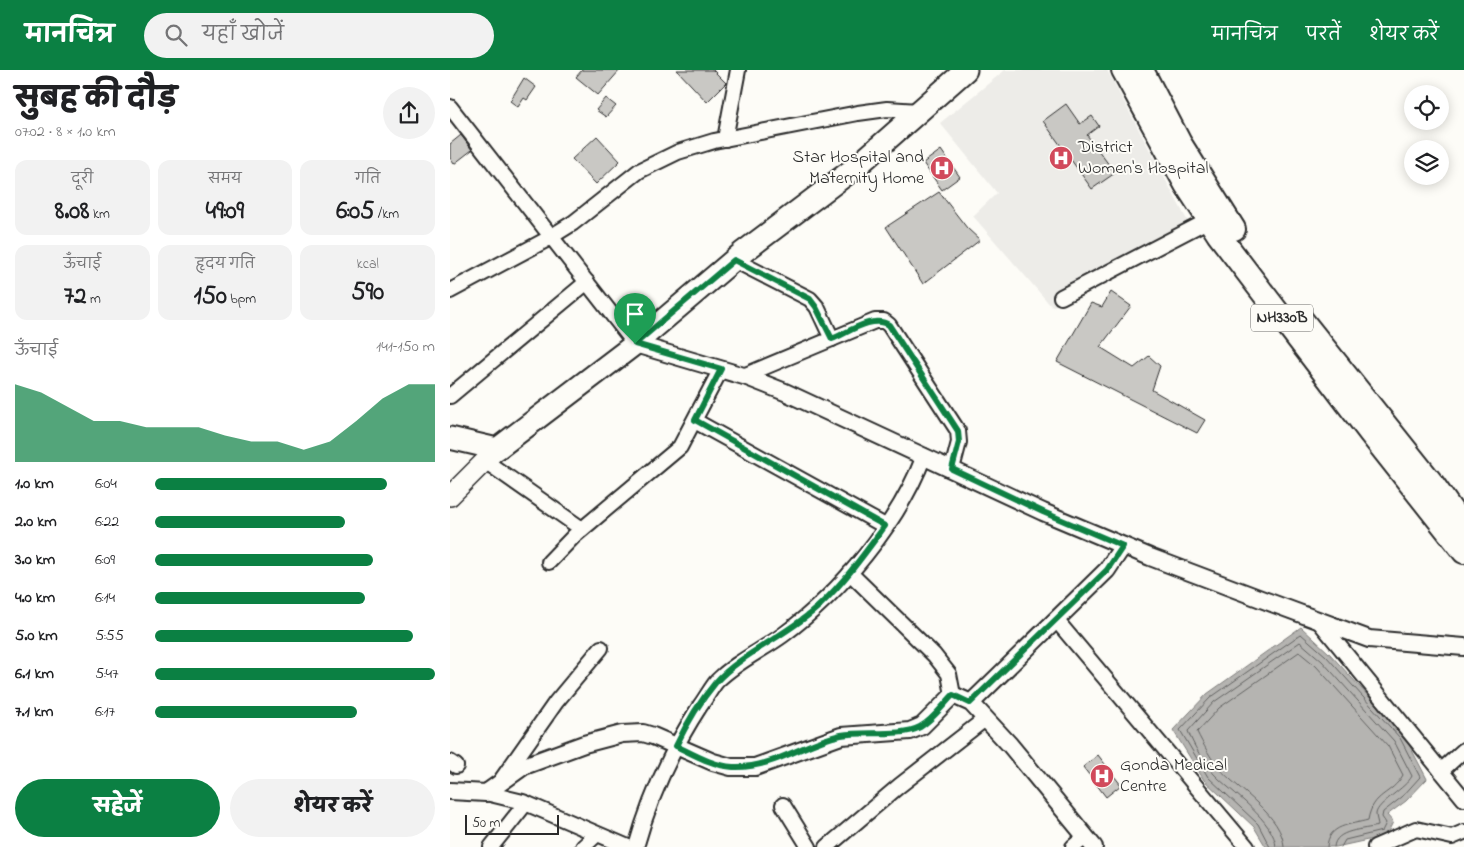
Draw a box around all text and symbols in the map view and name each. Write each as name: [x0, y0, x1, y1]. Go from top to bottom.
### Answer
search box: [144, 13, 494, 58]
text: मानचित्र: [25, 19, 114, 54]
icon: search: [162, 21, 190, 49]
text: यहाँ खोजें: [202, 22, 284, 49]
text: मानचित्र: [1212, 23, 1278, 49]
text: परतें: [1306, 23, 1341, 49]
text: शेयर करें: [1369, 23, 1439, 49]
text: सुबह की दौड़: [15, 80, 177, 121]
map controls: [1404, 85, 1449, 185]
button: locate: [1404, 85, 1449, 130]
button: share: [383, 87, 435, 139]
text: 07:02 · 8 × 1.0 km: [15, 120, 116, 144]
place label: District Women's Hospital: [1077, 135, 1209, 182]
button: layers: [1404, 140, 1449, 185]
place label: Star Hospital and Maternity Home: [793, 145, 925, 192]
hospital icon: District Women's Hospital: [1048, 145, 1074, 171]
hospital icon: Star Hospital and Maternity Home: [929, 155, 955, 181]
text: दूरी: [71, 169, 93, 190]
text: समय: [208, 169, 242, 190]
text: गति: [355, 169, 380, 190]
text: 8.08: [55, 194, 89, 230]
text: 49:09: [206, 194, 244, 230]
text: 6:05: [336, 194, 374, 230]
text: km: [89, 204, 110, 225]
text: /km: [374, 204, 399, 225]
text: ऊँचाई: [64, 254, 101, 275]
text: हृदय गति: [195, 254, 255, 275]
text: kcal: [357, 254, 379, 275]
text: 590: [351, 275, 384, 311]
text: 72: [64, 279, 87, 315]
text: 150: [194, 279, 227, 315]
text: m: [87, 289, 101, 310]
text: bpm: [227, 289, 256, 310]
pin: [614, 293, 656, 344]
icon: arrive: [621, 300, 649, 328]
road number: NH330B: [1251, 304, 1313, 332]
text: 141–150 m: [376, 335, 435, 359]
text: ऊँचाई: [15, 339, 58, 363]
text: 1.0 km: [15, 472, 54, 496]
text: 6:04: [95, 472, 117, 496]
text: 2.0 km: [15, 510, 57, 534]
text: 6:22: [95, 510, 119, 534]
text: 3.0 km: [15, 548, 55, 572]
text: 6:09: [95, 548, 115, 572]
text: 4.0 km: [15, 586, 55, 610]
text: 6:14: [95, 586, 115, 610]
text: 5.0 km: [15, 624, 58, 648]
text: 5:55: [95, 624, 124, 648]
text: 6.1 km: [15, 662, 54, 686]
text: 5:47: [95, 662, 119, 686]
text: 7.1 km: [15, 700, 53, 724]
text: 6:17: [95, 700, 115, 724]
place label: Gonda Medical Centre: [1120, 753, 1227, 800]
hospital icon: Gonda Medical Centre: [1089, 763, 1115, 789]
button: सहेजें: [15, 779, 220, 837]
button: शेयर करें: [230, 779, 435, 837]
scale bar: [465, 812, 559, 835]
text: 50 m: [472, 813, 500, 834]

